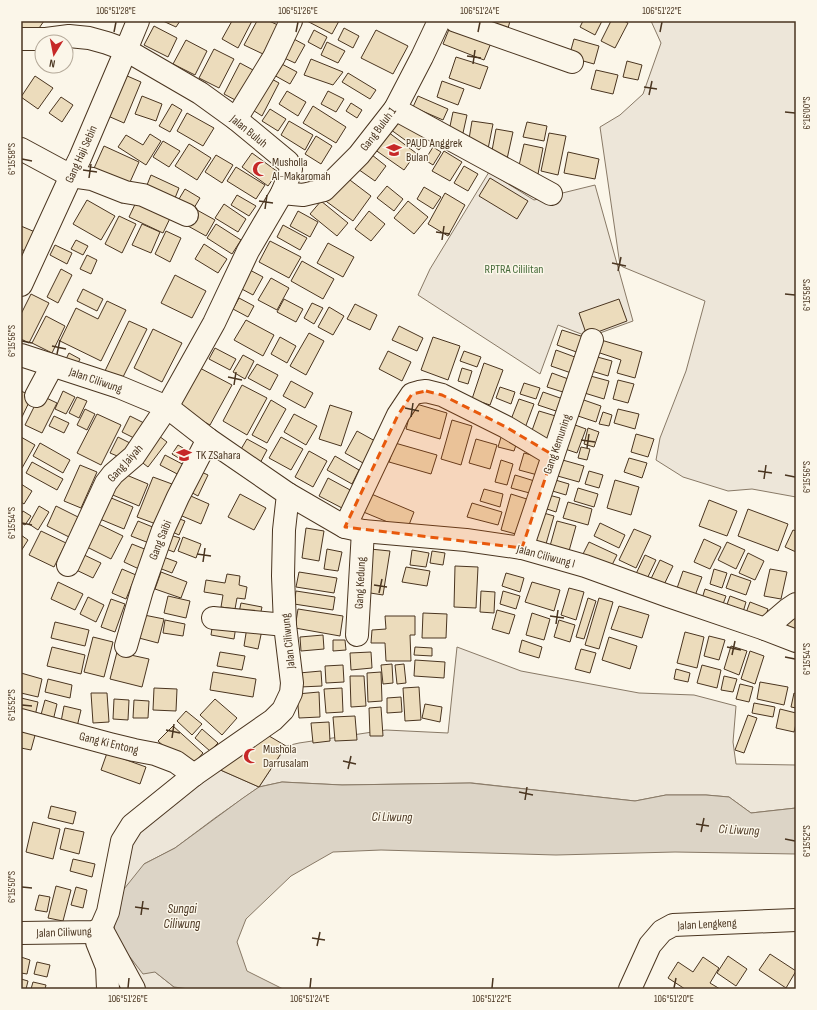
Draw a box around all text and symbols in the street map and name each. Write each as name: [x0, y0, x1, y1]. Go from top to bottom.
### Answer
text: 106°51'28"E: [96, 5, 136, 17]
text: 106°51'26"E: [278, 5, 318, 17]
text: 106°51'24"E: [460, 5, 500, 17]
text: 106°51'22"E: [642, 5, 682, 17]
north arrow: [34, 34, 74, 74]
text: N: [48, 56, 56, 70]
text: 6°16'00"S: [801, 97, 813, 129]
street label: Gang Buluh 1: [357, 104, 400, 154]
street label: Jalan Buluh: [226, 111, 270, 151]
street label: Gang Haji Sebin: [62, 123, 101, 185]
place label: PAUD Anggrek Bulan: [406, 136, 463, 165]
school or university icon: PAUD Anggrek Bulan: [385, 141, 403, 159]
text: 6°15'58"S: [6, 143, 18, 175]
place label: Musholla Al-Makaromah: [271, 155, 331, 184]
mosque icon: Musholla Al-Makaromah: [251, 160, 269, 178]
park label: RPTRA Cililitan: [485, 262, 543, 277]
text: 6°15'58"S: [801, 279, 813, 311]
text: 6°15'56"S: [6, 325, 18, 357]
street label: Jalan Ciliwung: [66, 364, 125, 397]
street label: Gang Kemuning: [540, 412, 575, 476]
street label: Gang Jaiyah: [104, 441, 146, 485]
school or university icon: TK ZSahara: [175, 446, 193, 464]
place label: TK ZSahara: [196, 448, 241, 463]
text: 6°15'56"S: [801, 461, 813, 493]
text: 6°15'54"S: [6, 507, 18, 539]
street label: Gang Saibi: [146, 518, 175, 562]
street label: Jalan Ciliwung I: [514, 541, 577, 571]
street label: Gang Kedung: [352, 556, 369, 610]
street label: Jalan Ciliwung: [278, 612, 299, 670]
text: 6°15'54"S: [801, 643, 813, 675]
text: 6°15'52"S: [6, 689, 18, 721]
street label: Gang Ki Entong: [78, 729, 140, 758]
place label: Mushola Darrusalam: [263, 742, 309, 771]
mosque icon: Mushola Darrusalam: [242, 747, 260, 765]
water label: Ci Liwung: [371, 809, 413, 825]
water label: Ci Liwung: [718, 821, 761, 839]
text: 6°15'52"S: [801, 825, 813, 857]
text: 6°15'50"S: [6, 871, 18, 903]
water label: Sungai Ciliwung: [164, 901, 201, 932]
street label: Jalan Lengkeng: [676, 915, 737, 934]
street label: Jalan Ciliwung: [35, 924, 92, 941]
text: 106°51'26"E: [108, 993, 148, 1005]
text: 106°51'24"E: [290, 993, 330, 1005]
text: 106°51'22"E: [472, 993, 512, 1005]
text: 106°51'20"E: [654, 993, 694, 1005]

